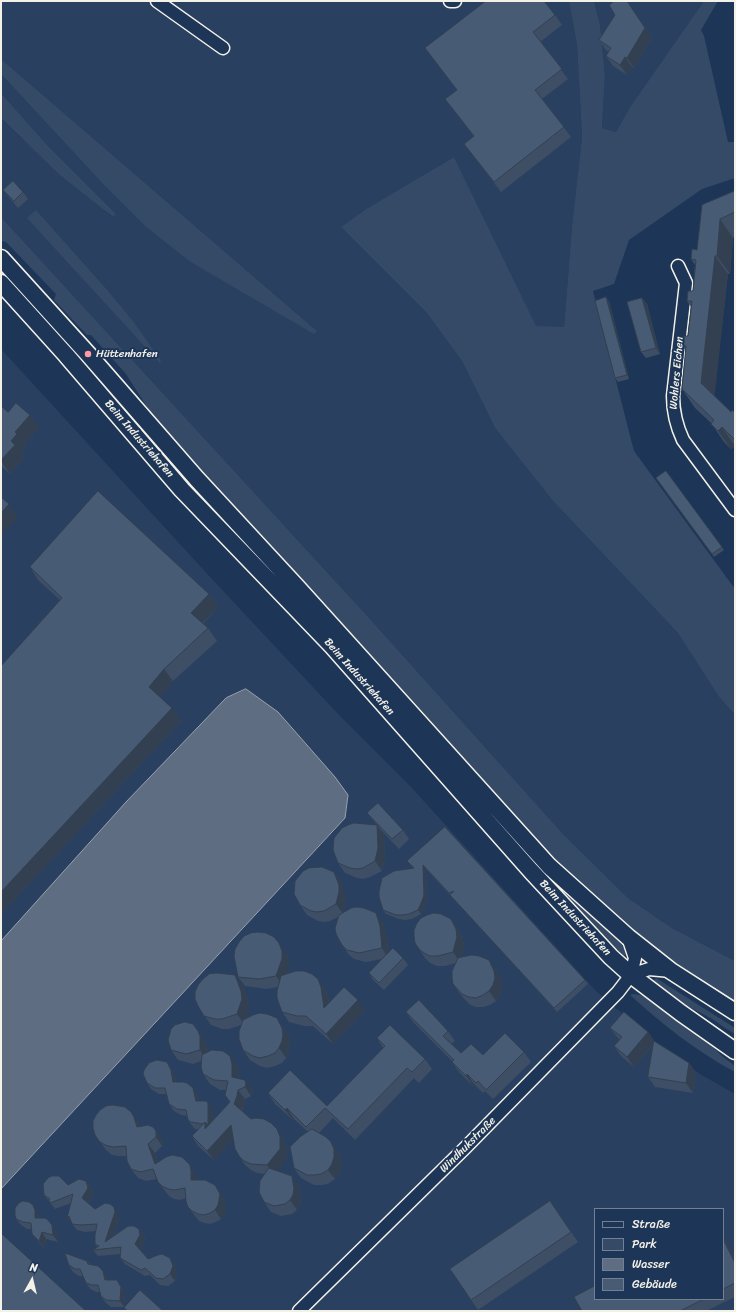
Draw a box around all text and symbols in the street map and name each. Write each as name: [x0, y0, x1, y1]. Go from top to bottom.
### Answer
street label: Wohlers Eichen: [667, 336, 687, 410]
place label: Hüttenhafen: [96, 347, 158, 361]
marker: Hüttenhafen: [83, 349, 93, 359]
street label: Beim Industriehafen: [102, 397, 176, 481]
street label: Beim Industriehafen: [321, 636, 397, 718]
street label: Beim Industriehafen: [536, 877, 614, 959]
street label: Windhukstraße: [437, 1114, 499, 1176]
legend: [594, 1208, 724, 1300]
text: Straße: [632, 1213, 670, 1235]
text: Park: [632, 1233, 657, 1255]
text: Wasser: [632, 1253, 669, 1275]
text: N: [29, 1258, 39, 1278]
north arrow: [12, 1260, 52, 1300]
text: Gebäude: [632, 1273, 677, 1295]

